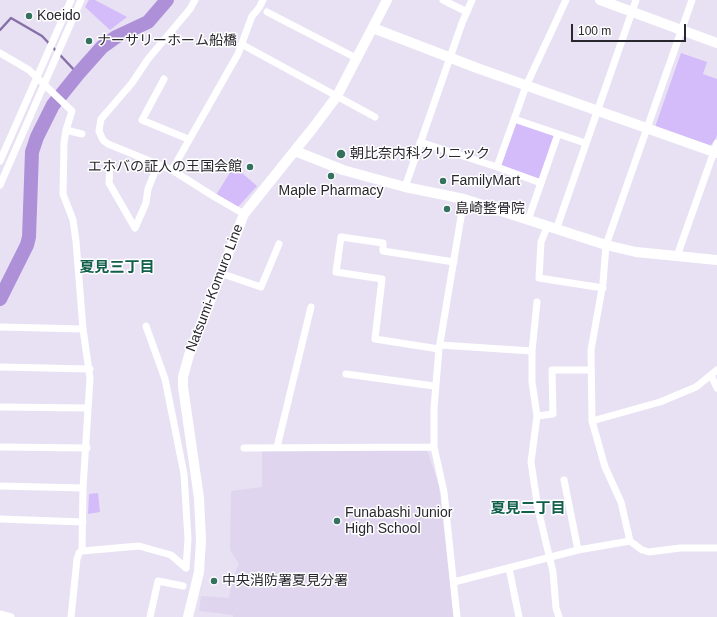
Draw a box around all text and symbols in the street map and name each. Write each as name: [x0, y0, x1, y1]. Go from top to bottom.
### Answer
place label: Koeido: [37, 8, 81, 24]
marker: Koeido: [24, 11, 34, 21]
scale bar: [573, 16, 688, 42]
text: 100 m: [578, 24, 611, 38]
place label: ナーサリーホーム船橋: [97, 33, 237, 49]
marker: ナーサリーホーム船橋: [84, 36, 94, 46]
place label: 朝比奈内科クリニック: [350, 146, 490, 162]
marker: 朝比奈内科クリニック: [335, 148, 347, 160]
place label: エホバの証人の王国会館: [88, 159, 242, 175]
marker: エホバの証人の王国会館: [245, 162, 255, 172]
marker: Maple Pharmacy: [326, 171, 336, 181]
place label: FamilyMart: [451, 173, 520, 189]
marker: FamilyMart: [438, 176, 448, 186]
place label: Maple Pharmacy: [278, 183, 384, 199]
place label: 島崎整骨院: [455, 201, 525, 217]
marker: 島崎整骨院: [442, 204, 452, 214]
street label: Natsumi-Komuro Line: [183, 222, 247, 354]
district label: 夏見三丁目: [80, 259, 154, 277]
district label: 夏見二丁目: [491, 500, 565, 518]
place label: Funabashi Junior High School: [345, 505, 452, 538]
marker: Funabashi Junior High School: [332, 516, 342, 526]
place label: 中央消防署夏見分署: [222, 573, 348, 589]
marker: 中央消防署夏見分署: [209, 576, 219, 586]

